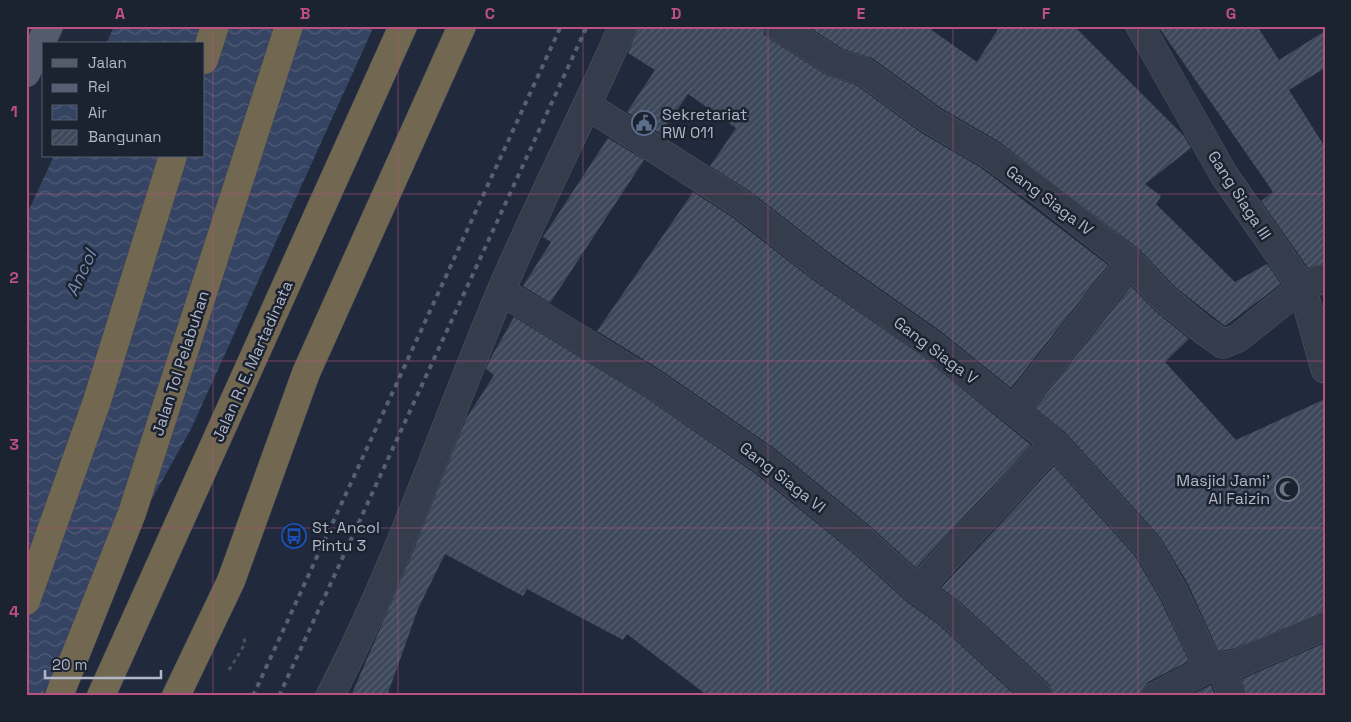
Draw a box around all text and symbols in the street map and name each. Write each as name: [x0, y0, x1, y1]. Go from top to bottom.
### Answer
text: A: [115, 3, 125, 24]
text: B: [300, 3, 310, 24]
text: C: [485, 3, 495, 24]
text: D: [671, 3, 681, 24]
text: E: [857, 3, 866, 24]
text: F: [1042, 3, 1051, 24]
text: G: [1226, 3, 1236, 24]
legend: [42, 42, 205, 158]
text: Jalan: [88, 53, 127, 72]
text: Rel: [88, 77, 110, 96]
text: 1: [10, 101, 18, 122]
text: Air: [88, 103, 107, 122]
place label: Sekretariat RW 011: [662, 104, 747, 143]
public building icon: Sekretariat RW 011: [631, 110, 657, 136]
text: Bangunan: [88, 127, 162, 146]
street label: Gang Siaga III: [1203, 147, 1276, 244]
street label: Gang Siaga IV: [1002, 161, 1098, 240]
water label: Ancol: [60, 244, 102, 300]
text: 2: [9, 267, 19, 288]
street label: Jalan R. E. Martadinata: [207, 277, 298, 445]
street label: Jalan Tol Pelabuhan: [147, 288, 214, 438]
street label: Gang Siaga V: [889, 312, 982, 389]
text: 3: [9, 434, 19, 455]
street label: Gang Siaga VI: [735, 437, 830, 518]
place label: Masjid Jami' Al Faizin: [1176, 470, 1270, 509]
mosque icon: Masjid Jami' Al Faizin: [1274, 476, 1300, 502]
place label: St. Ancol Pintu 3: [312, 517, 380, 556]
bus stop icon: St. Ancol Pintu 3: [281, 523, 307, 549]
text: 4: [9, 601, 19, 622]
scale bar: [45, 647, 161, 679]
text: 20 m: [52, 655, 87, 674]

